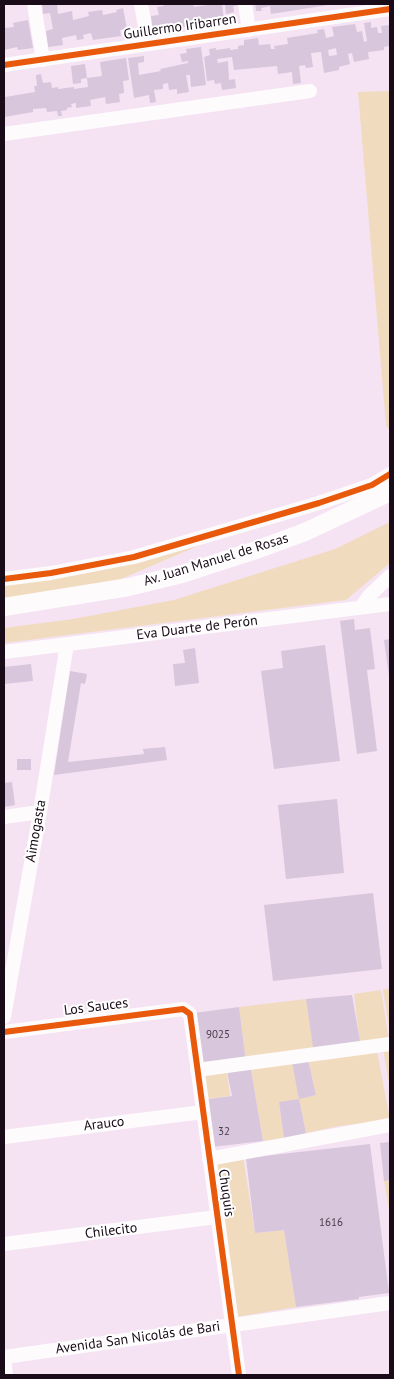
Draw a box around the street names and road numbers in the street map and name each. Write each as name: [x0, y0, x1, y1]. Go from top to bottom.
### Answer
street label: Guillermo Iribarren: [122, 11, 238, 43]
street label: Av. Juan Manuel de Rosas: [142, 530, 290, 590]
street label: Eva Duarte de Perón: [135, 612, 259, 644]
street label: Aimogasta: [22, 799, 50, 863]
street label: Los Sauces: [63, 995, 129, 1019]
street label: Arauco: [83, 1113, 125, 1135]
street label: Chuquis: [214, 1168, 238, 1218]
street label: Chilecito: [84, 1219, 138, 1243]
street label: Avenida San Nicolás de Bari: [55, 1318, 221, 1358]

